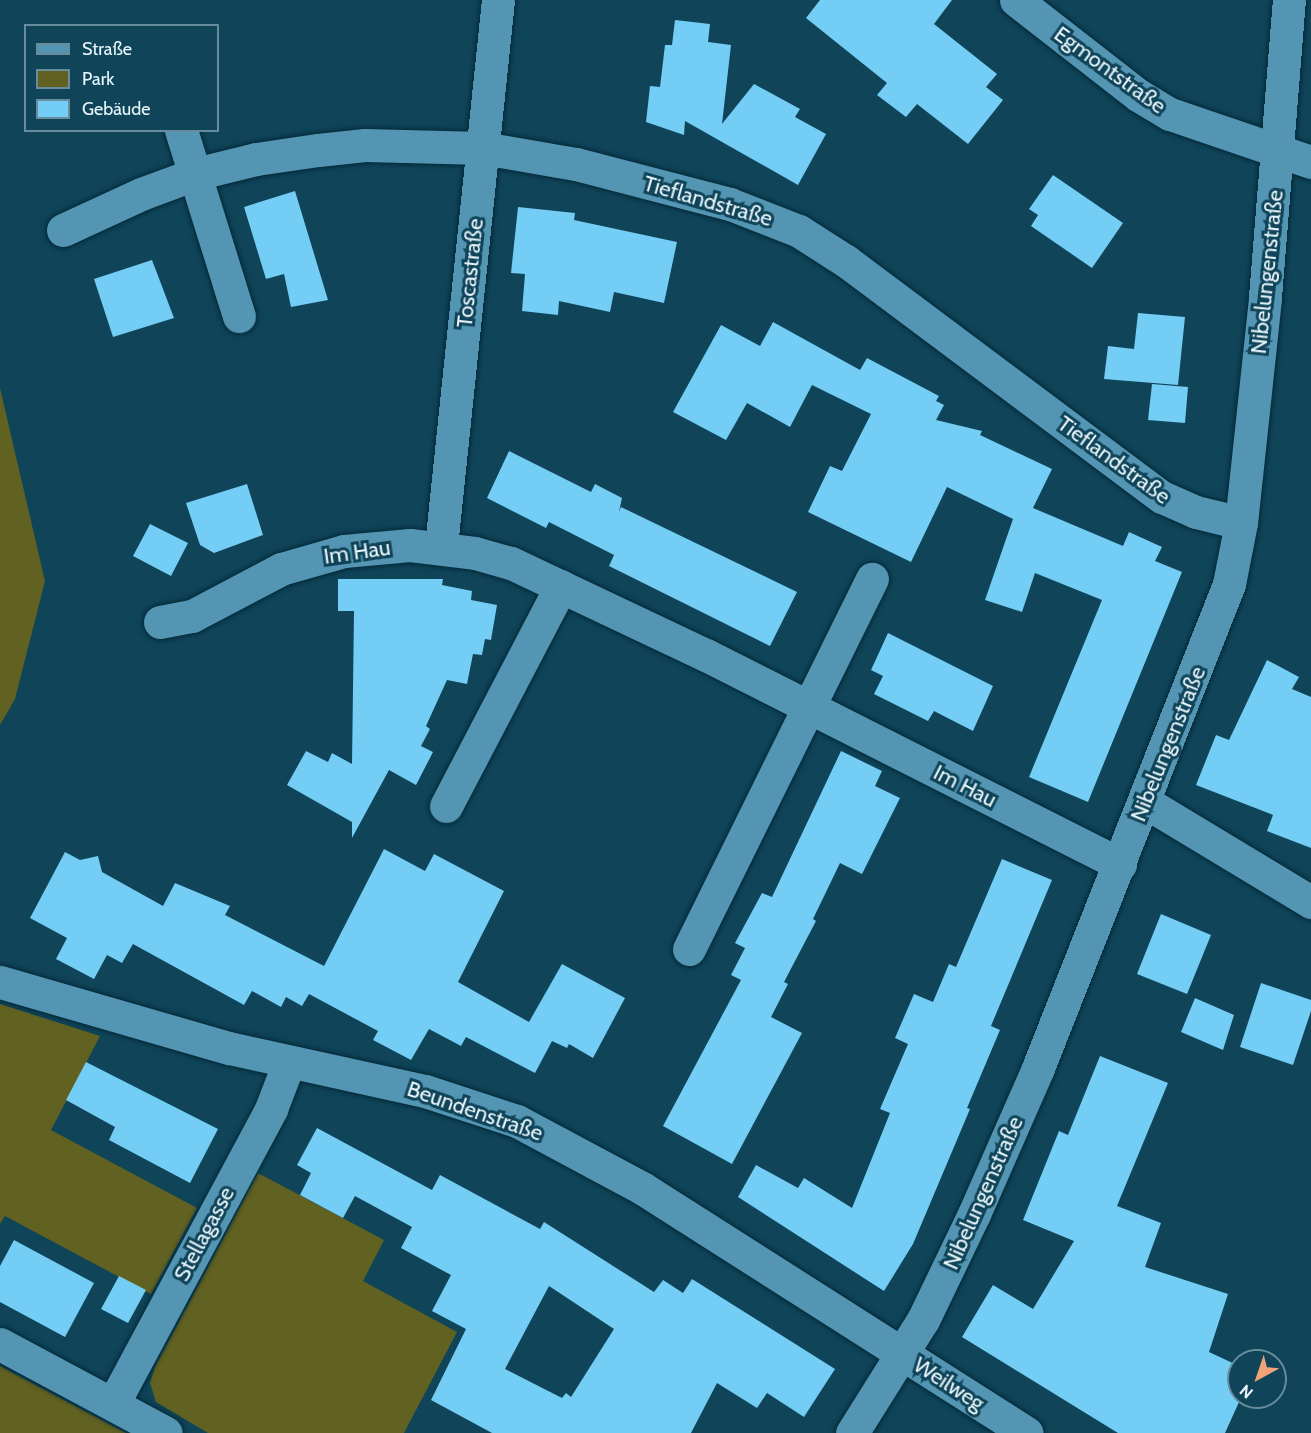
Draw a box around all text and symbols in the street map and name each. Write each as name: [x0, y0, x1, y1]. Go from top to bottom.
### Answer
street label: Egmontstraße: [1049, 21, 1171, 119]
legend: [24, 24, 219, 132]
text: Straße: [82, 38, 132, 60]
text: Park: [82, 68, 114, 90]
text: Gebäude: [82, 98, 151, 120]
street label: Tieflandstraße: [641, 170, 775, 232]
street label: Nibelungenstraße: [1245, 189, 1289, 355]
street label: Toscastraße: [451, 217, 489, 329]
street label: Tieflandstraße: [1053, 410, 1175, 510]
street label: Im Hau: [322, 534, 392, 570]
street label: Nibelungenstraße: [1125, 663, 1211, 825]
street label: Im Hau: [929, 759, 1001, 813]
street label: Beundenstraße: [404, 1075, 546, 1147]
street label: Nibelungenstraße: [937, 1112, 1029, 1274]
street label: Stellagasse: [168, 1182, 240, 1286]
north arrow: [1227, 1349, 1287, 1409]
street label: Weilweg: [909, 1351, 989, 1417]
text: N: [1236, 1381, 1257, 1403]

